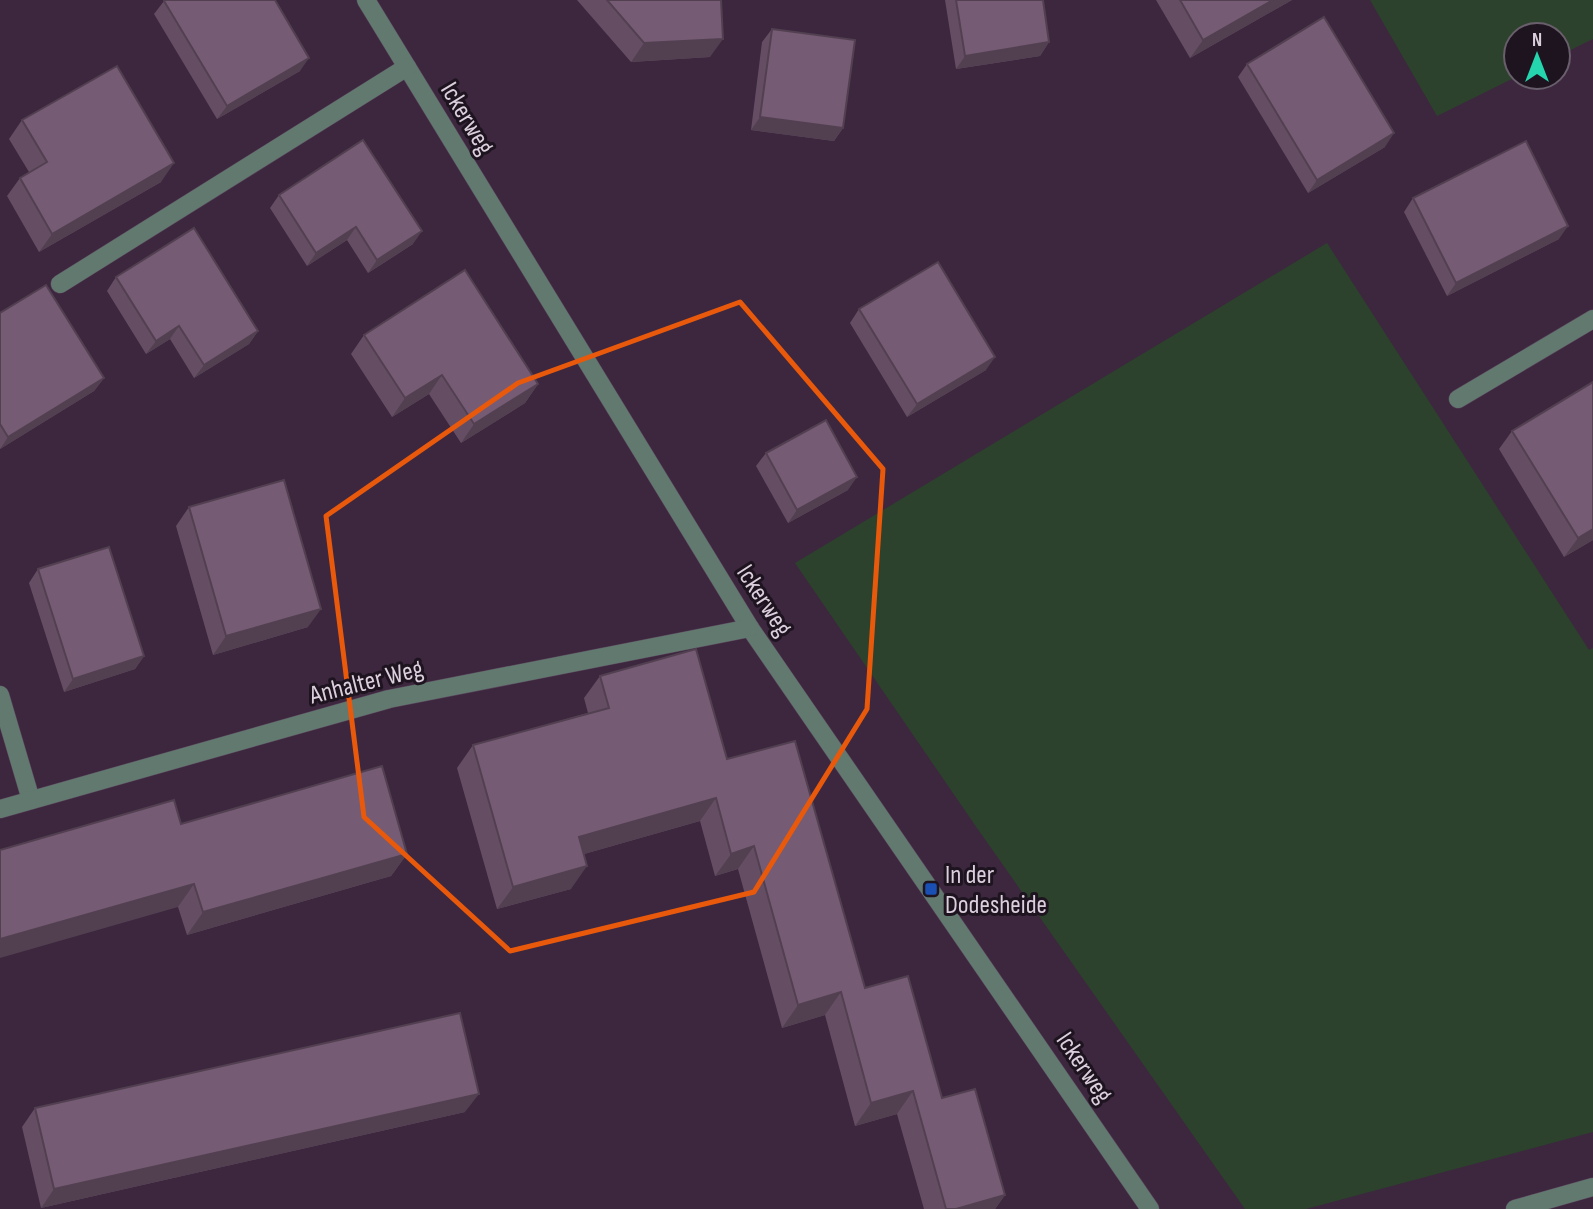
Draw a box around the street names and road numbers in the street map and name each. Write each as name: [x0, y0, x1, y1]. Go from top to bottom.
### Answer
street label: Ickerweg: [433, 77, 500, 161]
street label: Ickerweg: [729, 559, 798, 642]
street label: Anhalter Weg: [305, 653, 426, 712]
street label: Ickerweg: [1049, 1027, 1119, 1109]

